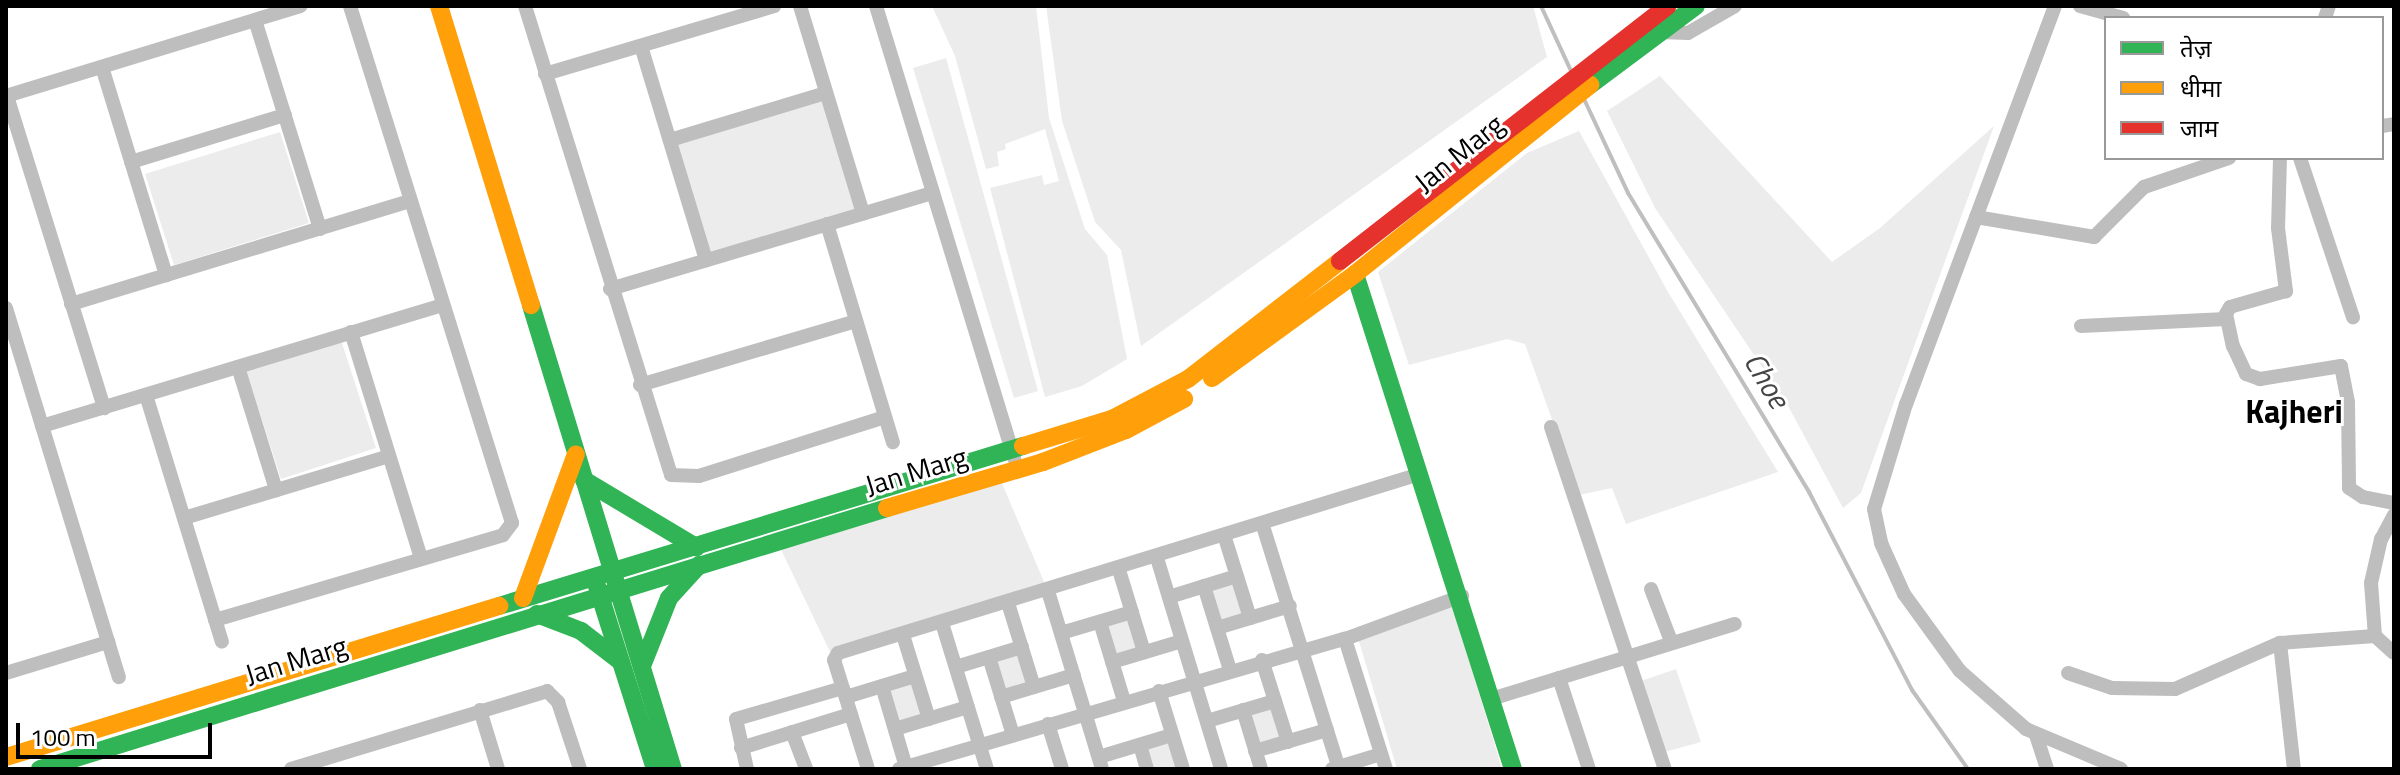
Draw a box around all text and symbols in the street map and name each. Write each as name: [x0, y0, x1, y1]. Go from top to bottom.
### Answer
legend: [2104, 16, 2384, 160]
text: तेज़: [2180, 30, 2212, 66]
text: धीमा: [2180, 70, 2222, 106]
street label: Jan Marg: [1408, 107, 1510, 199]
text: जाम: [2180, 110, 2218, 146]
water label: Choe: [1736, 346, 1798, 414]
district label: Kajheri: [2245, 392, 2343, 430]
street label: Jan Marg: [861, 440, 971, 502]
street label: Jan Marg: [241, 629, 351, 691]
scale bar: [20, 707, 216, 757]
text: 100 m: [30, 719, 96, 755]

